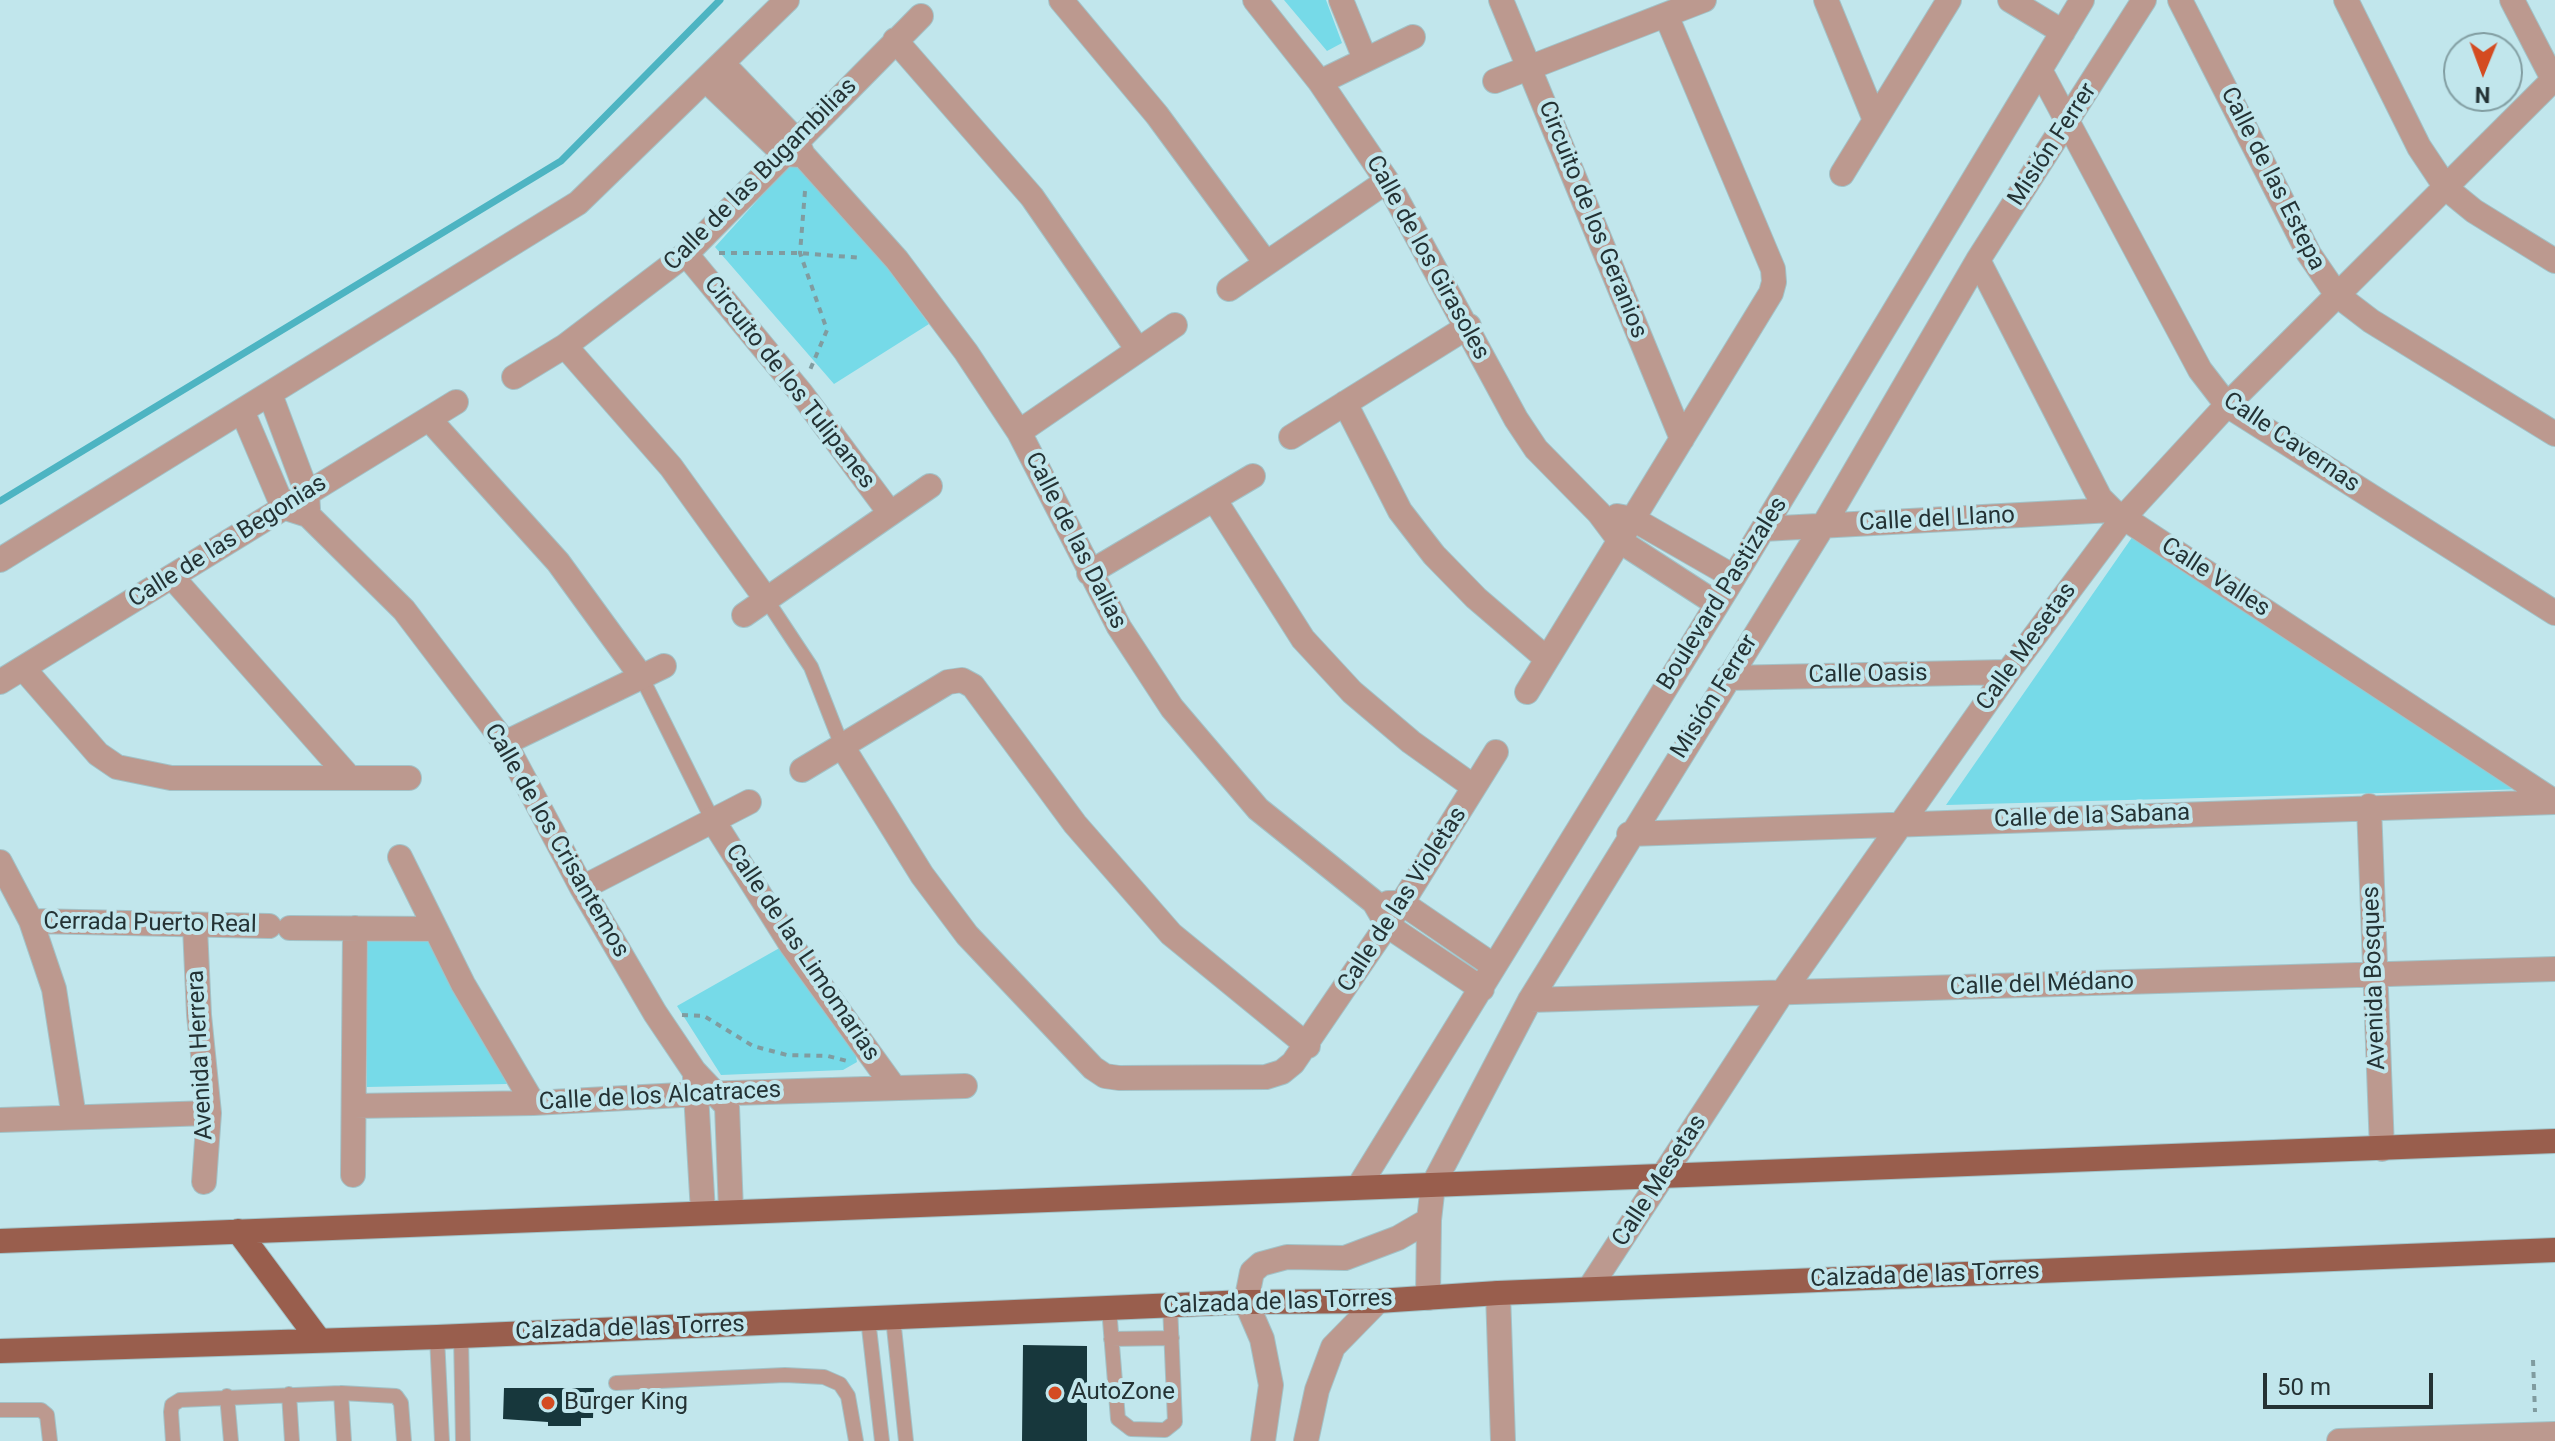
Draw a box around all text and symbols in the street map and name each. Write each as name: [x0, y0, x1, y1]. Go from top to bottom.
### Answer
north arrow: [2443, 32, 2523, 112]
street label: Calle de las Bugambilias: [659, 73, 863, 277]
street label: Misión Ferrer: [2003, 78, 2103, 212]
text: N: [2475, 82, 2491, 107]
street label: Calle de las Estepa: [2213, 83, 2331, 275]
street label: Circuito de los Geranios: [1531, 97, 1653, 343]
street label: Calle de los Girasoles: [1359, 151, 1495, 365]
street label: Circuito de los Tulipanes: [697, 271, 881, 495]
street label: Calle Cavernas: [2217, 387, 2365, 499]
street label: Calle de las Dalias: [1018, 448, 1132, 634]
street label: Calle de las Begonias: [124, 469, 332, 615]
street label: Boulevard Pastizales: [1652, 492, 1794, 696]
street label: Calle del Llano: [1858, 502, 2016, 538]
street label: Calle Valles: [2155, 532, 2275, 624]
street label: Calle Mesetas: [1971, 577, 2083, 717]
street label: Misión Ferrer: [1666, 630, 1764, 764]
street label: Calle Oasis: [1808, 660, 1928, 690]
street label: Calle de los Crisantemos: [477, 719, 635, 963]
street label: Calle de la Sabana: [1993, 799, 2191, 835]
street label: Calle de las Violetas: [1332, 802, 1474, 998]
street label: Calle de las Limomarias: [719, 839, 885, 1067]
street label: Avenida Bosques: [2357, 886, 2393, 1070]
street label: Cerrada Puerto Real: [43, 908, 257, 940]
street label: Calle del Médano: [1949, 967, 2135, 1003]
street label: Avenida Herrera: [182, 969, 220, 1141]
street label: Calle de los Alcatraces: [538, 1076, 782, 1118]
street label: Calle Mesetas: [1607, 1110, 1713, 1252]
street label: Calzada de las Torres: [1810, 1258, 2040, 1294]
street label: Calzada de las Torres: [1163, 1285, 1393, 1321]
street label: Calzada de las Torres: [515, 1311, 745, 1347]
scale bar: [2267, 1357, 2437, 1407]
text: 50 m: [2277, 1373, 2331, 1401]
place label: AutoZone: [1071, 1379, 1175, 1407]
marker: AutoZone: [1046, 1384, 1064, 1402]
place label: Burger King: [564, 1389, 688, 1417]
marker: Burger King: [539, 1394, 557, 1412]

